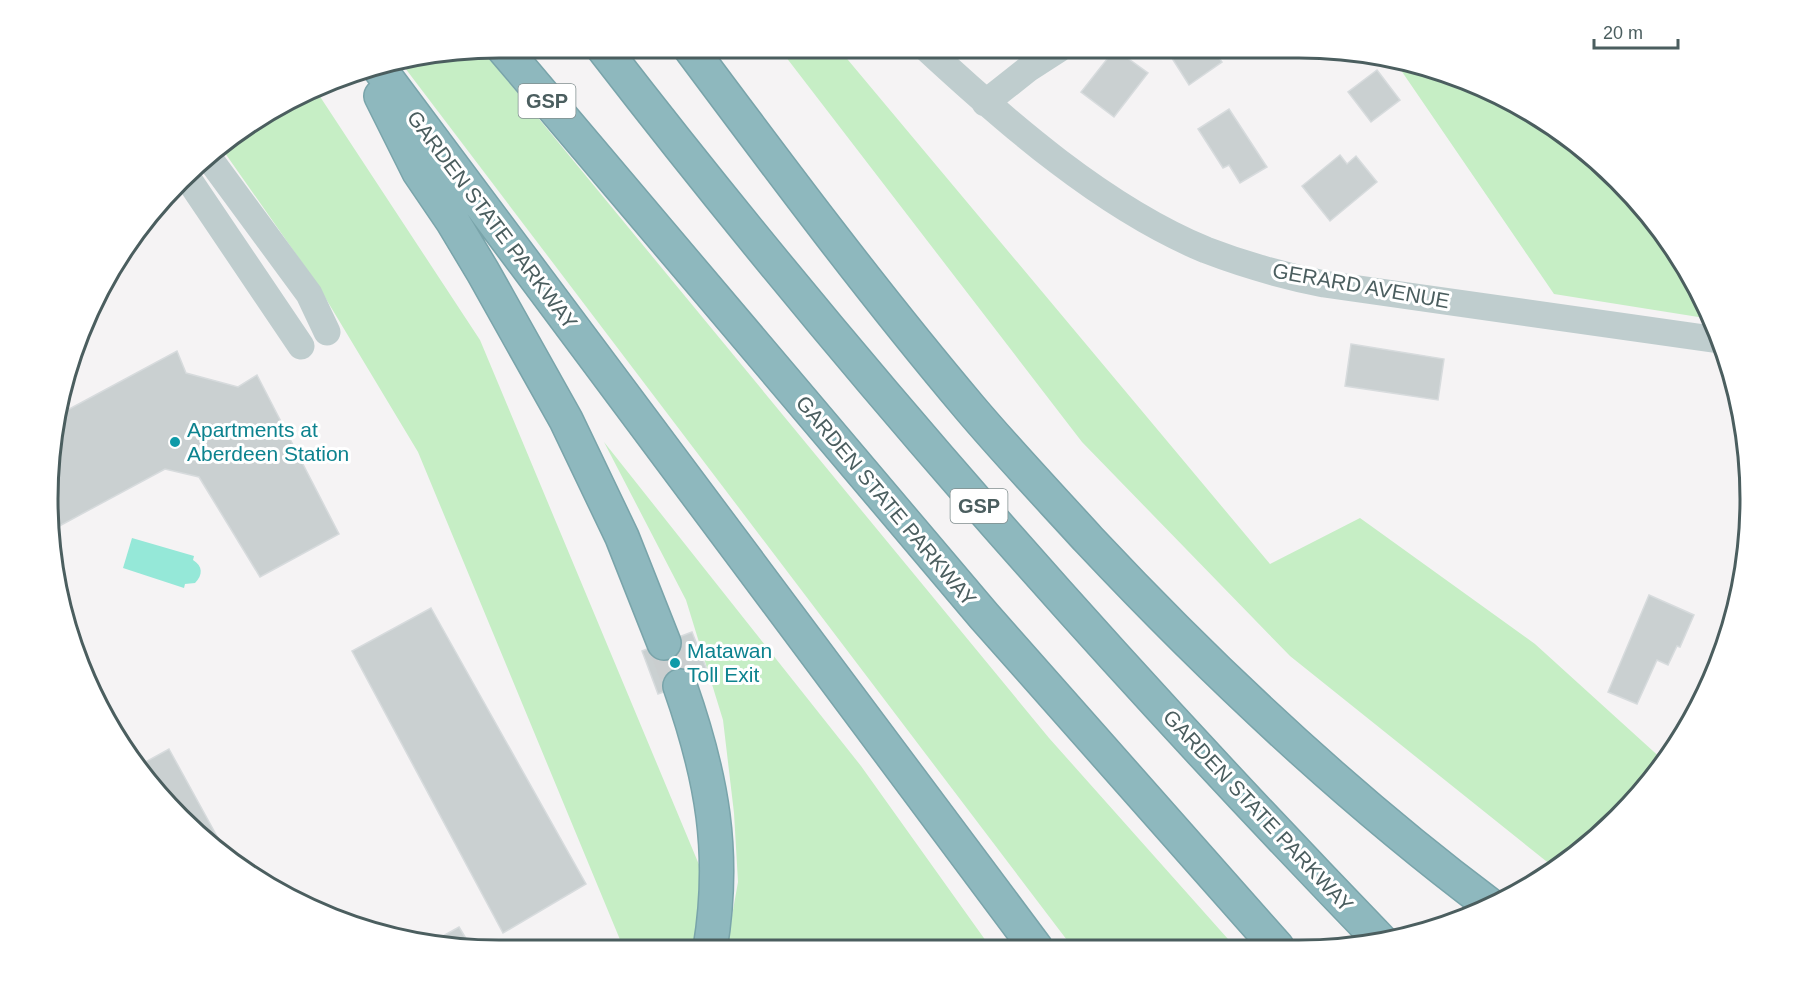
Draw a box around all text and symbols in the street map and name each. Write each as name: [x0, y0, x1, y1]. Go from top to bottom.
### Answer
scale bar: [1594, 12, 1678, 50]
text: 20 m: [1603, 23, 1643, 43]
road number: GSP: [518, 84, 576, 118]
street label: GARDEN STATE PARKWAY: [403, 106, 582, 333]
street label: GERARD AVENUE: [1271, 259, 1451, 312]
street label: GARDEN STATE PARKWAY: [792, 391, 981, 610]
place label: Apartments at Aberdeen Station: [187, 418, 349, 465]
marker: Apartments at Aberdeen Station: [168, 435, 182, 449]
road number: GSP: [950, 489, 1008, 523]
place label: Matawan Toll Exit: [687, 639, 772, 686]
marker: Matawan Toll Exit: [668, 656, 682, 670]
street label: GARDEN STATE PARKWAY: [1159, 705, 1358, 916]

